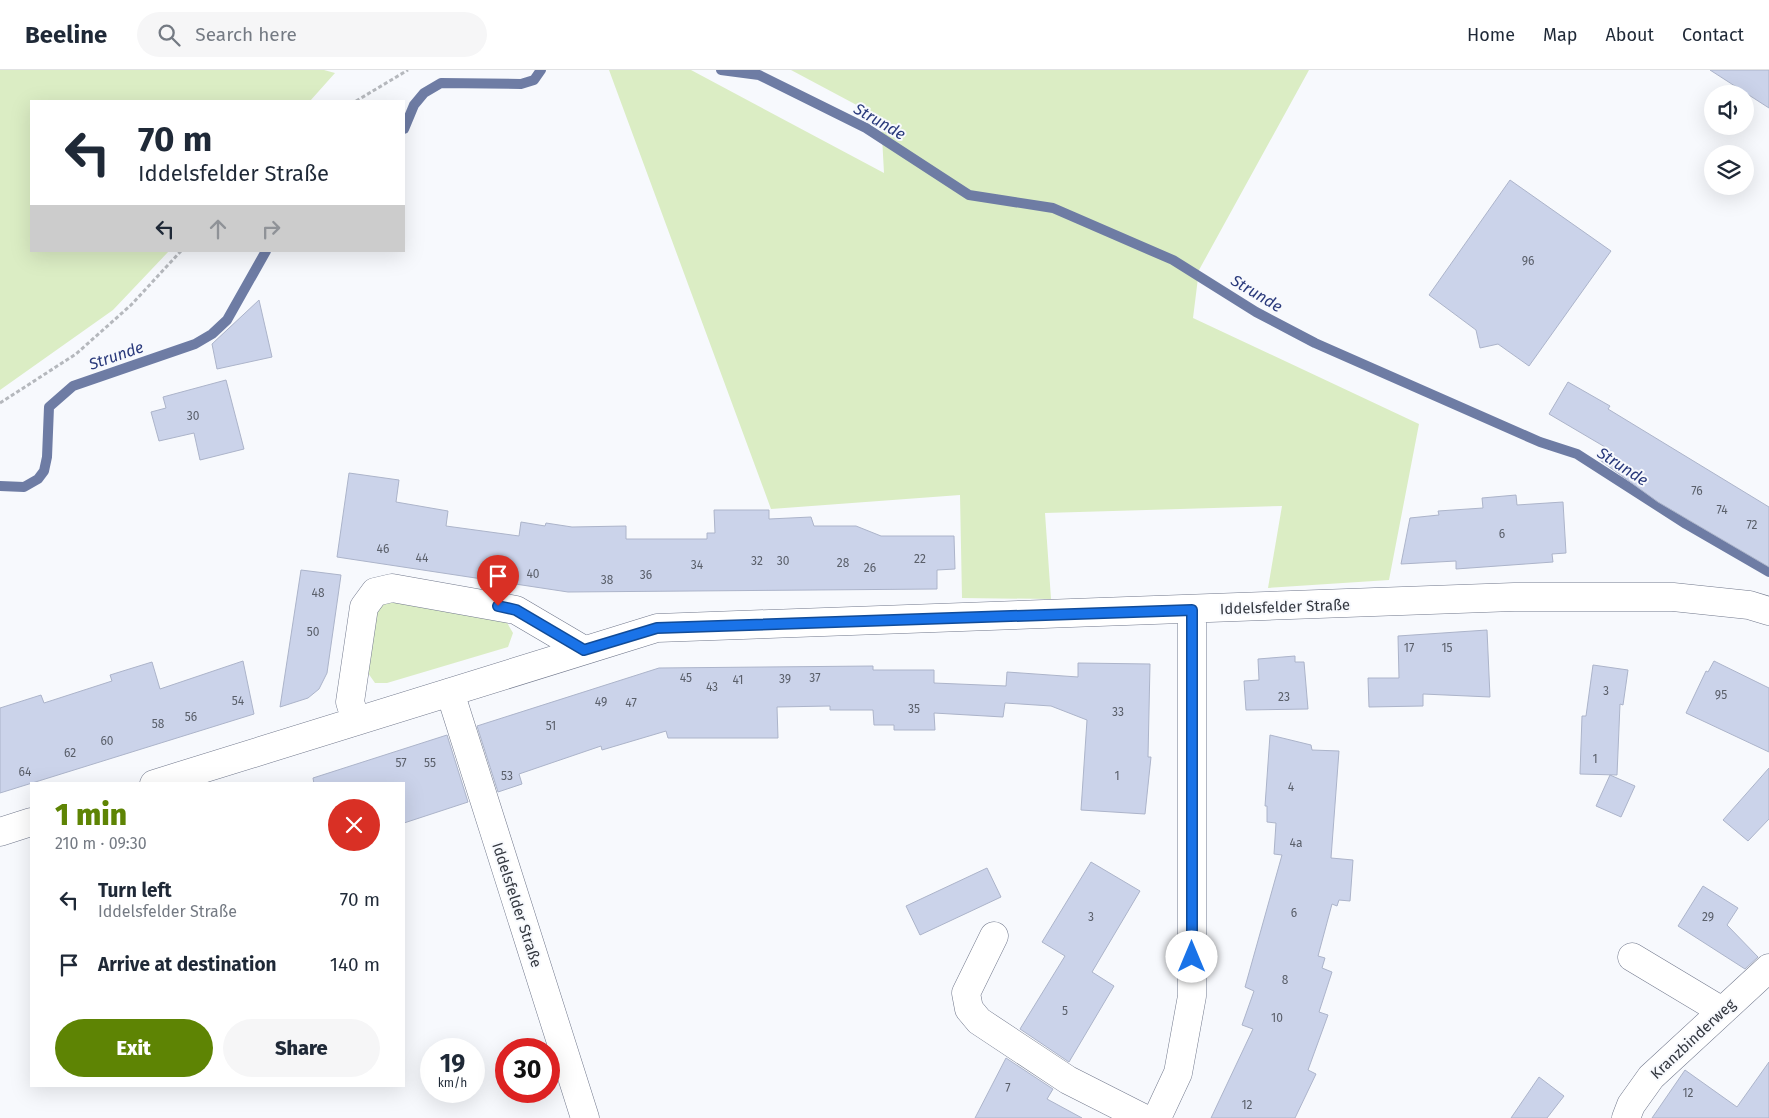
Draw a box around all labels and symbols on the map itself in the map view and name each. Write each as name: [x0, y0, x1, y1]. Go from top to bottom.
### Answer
water label: Strunde: [850, 99, 909, 144]
house number: 96: [1522, 254, 1534, 268]
water label: Strunde: [1227, 270, 1286, 316]
water label: Strunde: [85, 337, 146, 374]
house number: 30: [187, 409, 200, 423]
water label: Strunde: [1593, 443, 1652, 490]
house number: 76: [1691, 484, 1703, 498]
house number: 74: [1716, 503, 1728, 517]
house number: 72: [1746, 518, 1758, 532]
house number: 6: [1499, 527, 1505, 541]
house number: 46: [377, 542, 389, 556]
house number: 44: [416, 551, 429, 565]
house number: 22: [914, 552, 926, 566]
house number: 32: [751, 554, 763, 568]
house number: 30: [777, 554, 790, 568]
pin: [477, 555, 519, 606]
house number: 28: [837, 556, 850, 570]
house number: 34: [691, 558, 704, 572]
house number: 26: [864, 561, 876, 575]
house number: 40: [526, 567, 540, 581]
house number: 36: [640, 568, 652, 582]
house number: 38: [601, 573, 614, 587]
house number: 48: [312, 586, 325, 600]
street label: Iddelsfelder Straße: [1220, 596, 1350, 618]
house number: 50: [307, 625, 320, 639]
house number: 17: [1404, 641, 1414, 655]
house number: 15: [1441, 641, 1453, 655]
house number: 45: [680, 671, 692, 685]
house number: 37: [809, 671, 821, 685]
house number: 39: [779, 672, 791, 686]
house number: 41: [733, 673, 743, 687]
house number: 43: [706, 680, 718, 694]
house number: 3: [1603, 684, 1609, 698]
house number: 95: [1715, 688, 1727, 702]
house number: 23: [1278, 690, 1290, 704]
house number: 54: [232, 694, 245, 708]
house number: 49: [595, 695, 607, 709]
house number: 47: [625, 696, 637, 710]
house number: 35: [908, 702, 920, 716]
house number: 33: [1112, 705, 1124, 719]
house number: 56: [185, 710, 197, 724]
house number: 58: [152, 717, 165, 731]
house number: 51: [546, 719, 556, 733]
house number: 60: [100, 734, 114, 748]
house number: 62: [64, 746, 76, 760]
house number: 1: [1592, 752, 1598, 766]
house number: 57: [395, 756, 407, 770]
house number: 55: [424, 756, 436, 770]
house number: 64: [19, 765, 32, 779]
house number: 53: [501, 769, 513, 783]
house number: 1: [1114, 769, 1120, 783]
house number: 4: [1288, 780, 1295, 794]
house number: 4a: [1290, 836, 1302, 850]
street label: Iddelsfelder Straße: [488, 840, 546, 970]
house number: 6: [1291, 906, 1297, 920]
house number: 3: [1088, 910, 1094, 924]
house number: 29: [1702, 910, 1714, 924]
position arrow: [1165, 930, 1217, 982]
house number: 8: [1282, 973, 1289, 987]
street label: Kranzbinderweg: [1647, 995, 1739, 1083]
house number: 5: [1062, 1004, 1068, 1018]
house number: 10: [1271, 1011, 1283, 1025]
speed limit sign: 30: [495, 1038, 560, 1103]
house number: 7: [1005, 1081, 1011, 1095]
house number: 12: [1682, 1086, 1694, 1100]
house number: 12: [1241, 1098, 1253, 1112]

